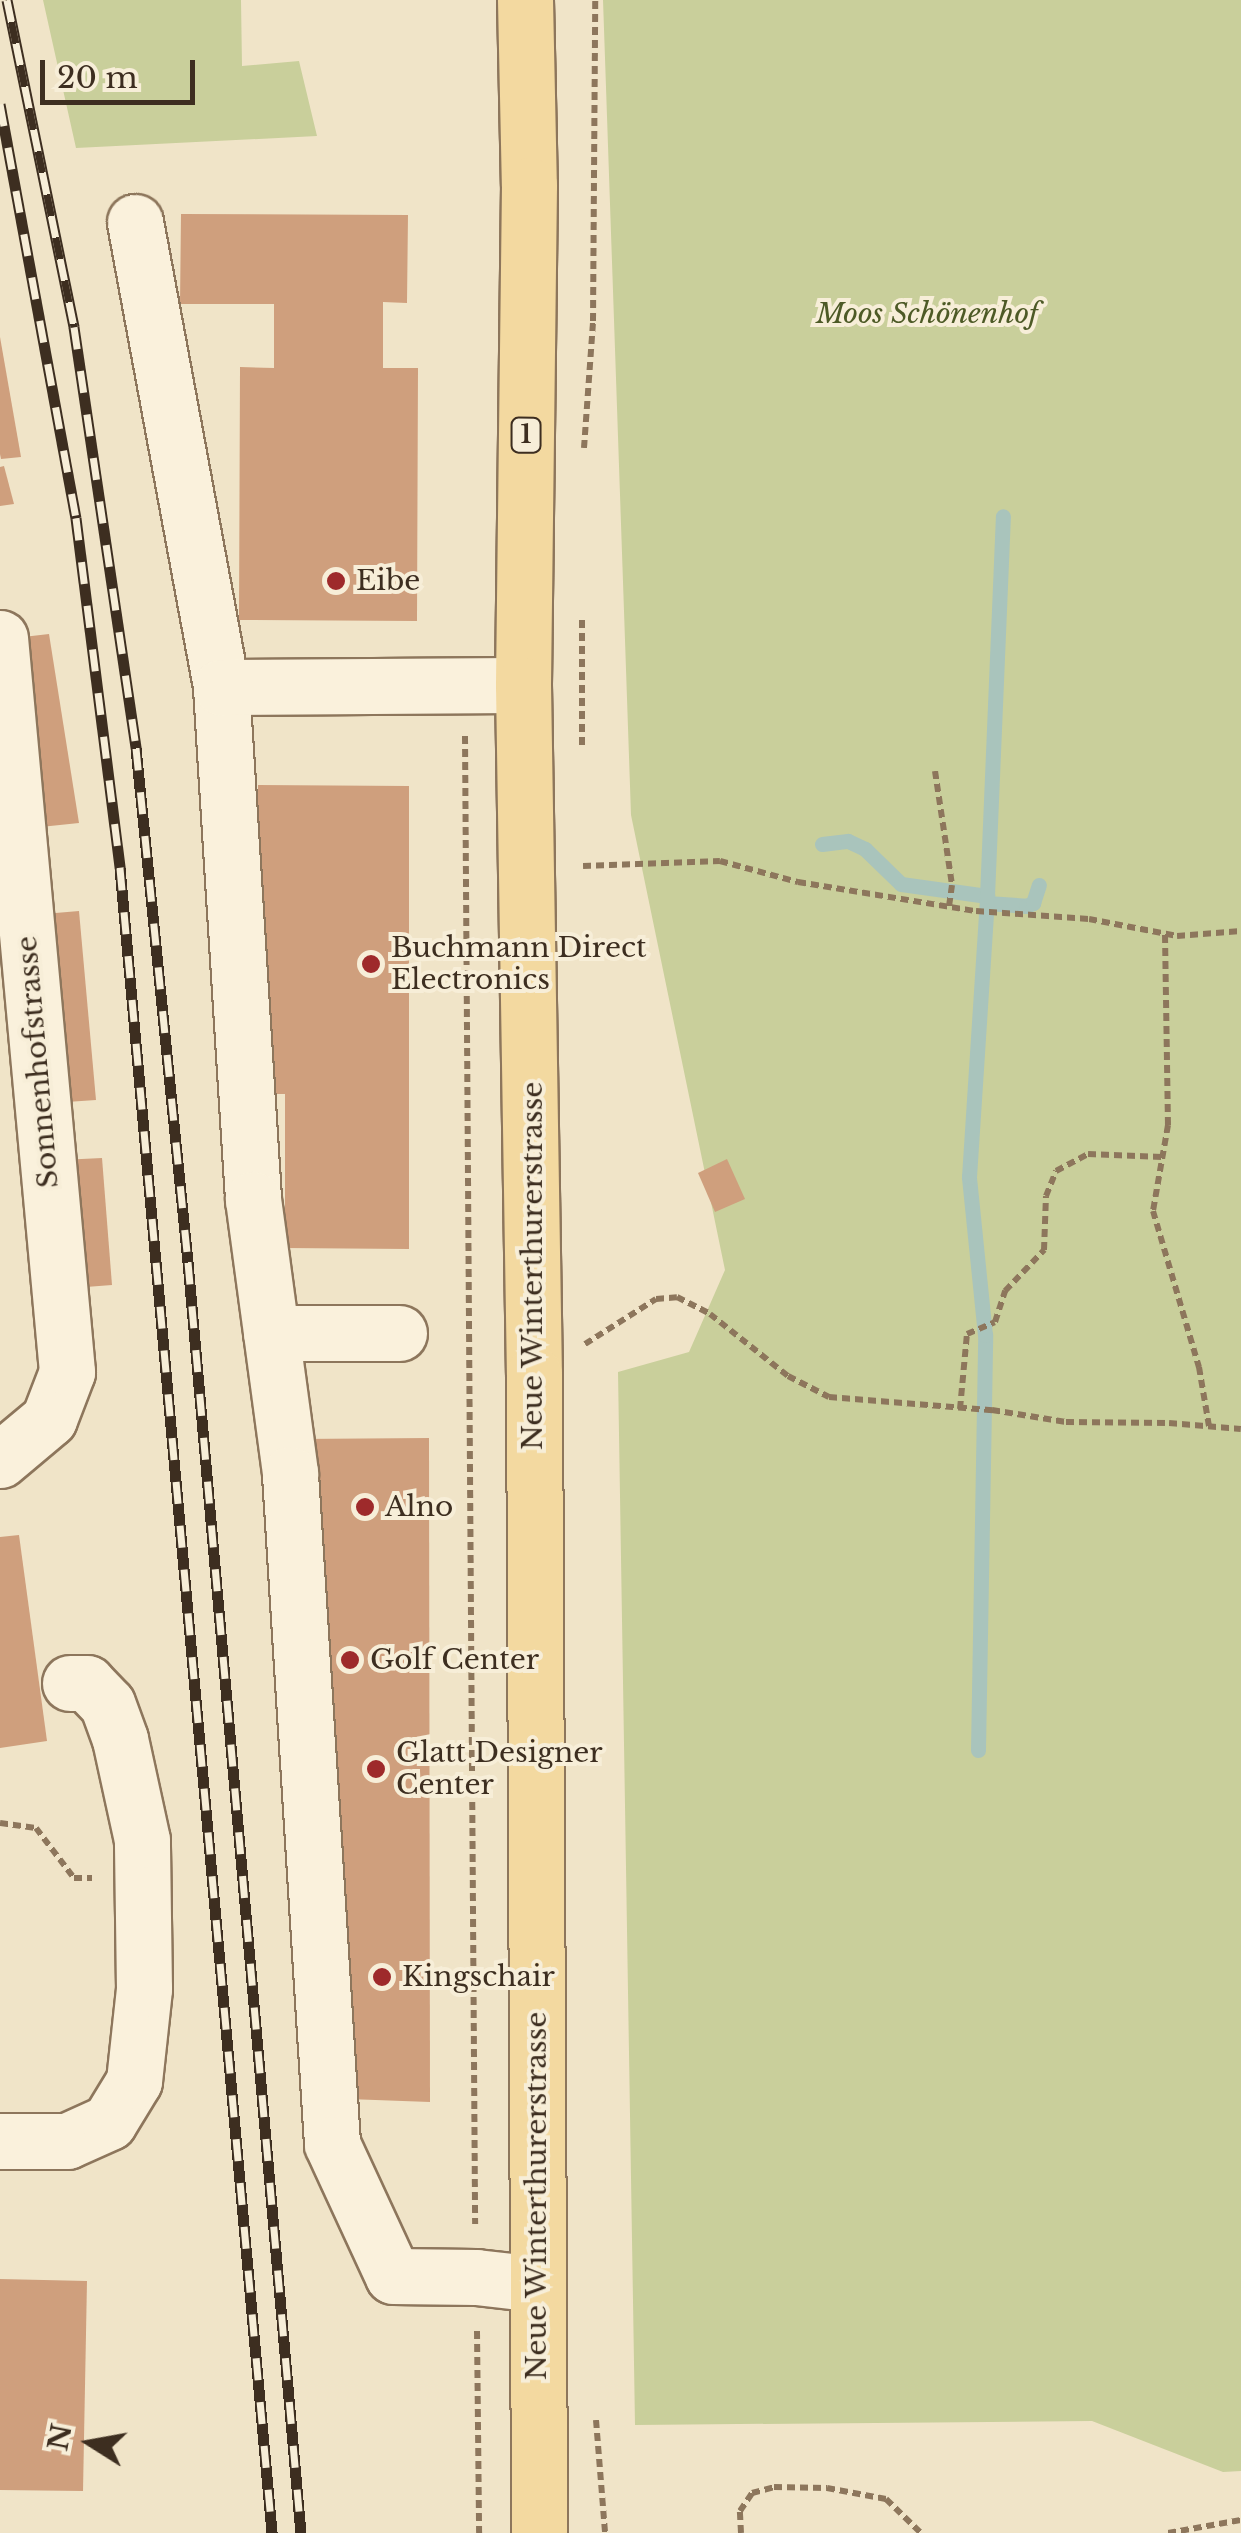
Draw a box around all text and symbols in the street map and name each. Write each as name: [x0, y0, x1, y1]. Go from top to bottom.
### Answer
scale bar: [45, 40, 200, 102]
text: 20 m: [57, 59, 138, 96]
park label: Moos Schönenhof: [816, 297, 1038, 331]
road number: 1: [508, 415, 544, 455]
place label: Eibe: [356, 564, 420, 598]
marker: Eibe: [325, 570, 347, 592]
place label: Buchmann Direct Electronics: [391, 931, 647, 997]
street label: Sonnenhofstrasse: [10, 934, 66, 1190]
marker: Buchmann Direct Electronics: [360, 953, 382, 975]
street label: Neue Winterthurerstrasse: [516, 1081, 550, 1451]
place label: Alno: [385, 1490, 453, 1524]
marker: Alno: [354, 1496, 376, 1518]
place label: Golf Center: [370, 1643, 539, 1677]
marker: Golf Center: [339, 1649, 361, 1671]
place label: Glatt Designer Center: [396, 1736, 603, 1802]
marker: Glatt Designer Center: [365, 1758, 387, 1780]
place label: Kingschair: [402, 1960, 555, 1994]
marker: Kingschair: [371, 1966, 393, 1988]
street label: Neue Winterthurerstrasse: [520, 2011, 554, 2381]
north arrow: [40, 2393, 140, 2493]
text: N: [40, 2421, 80, 2453]

